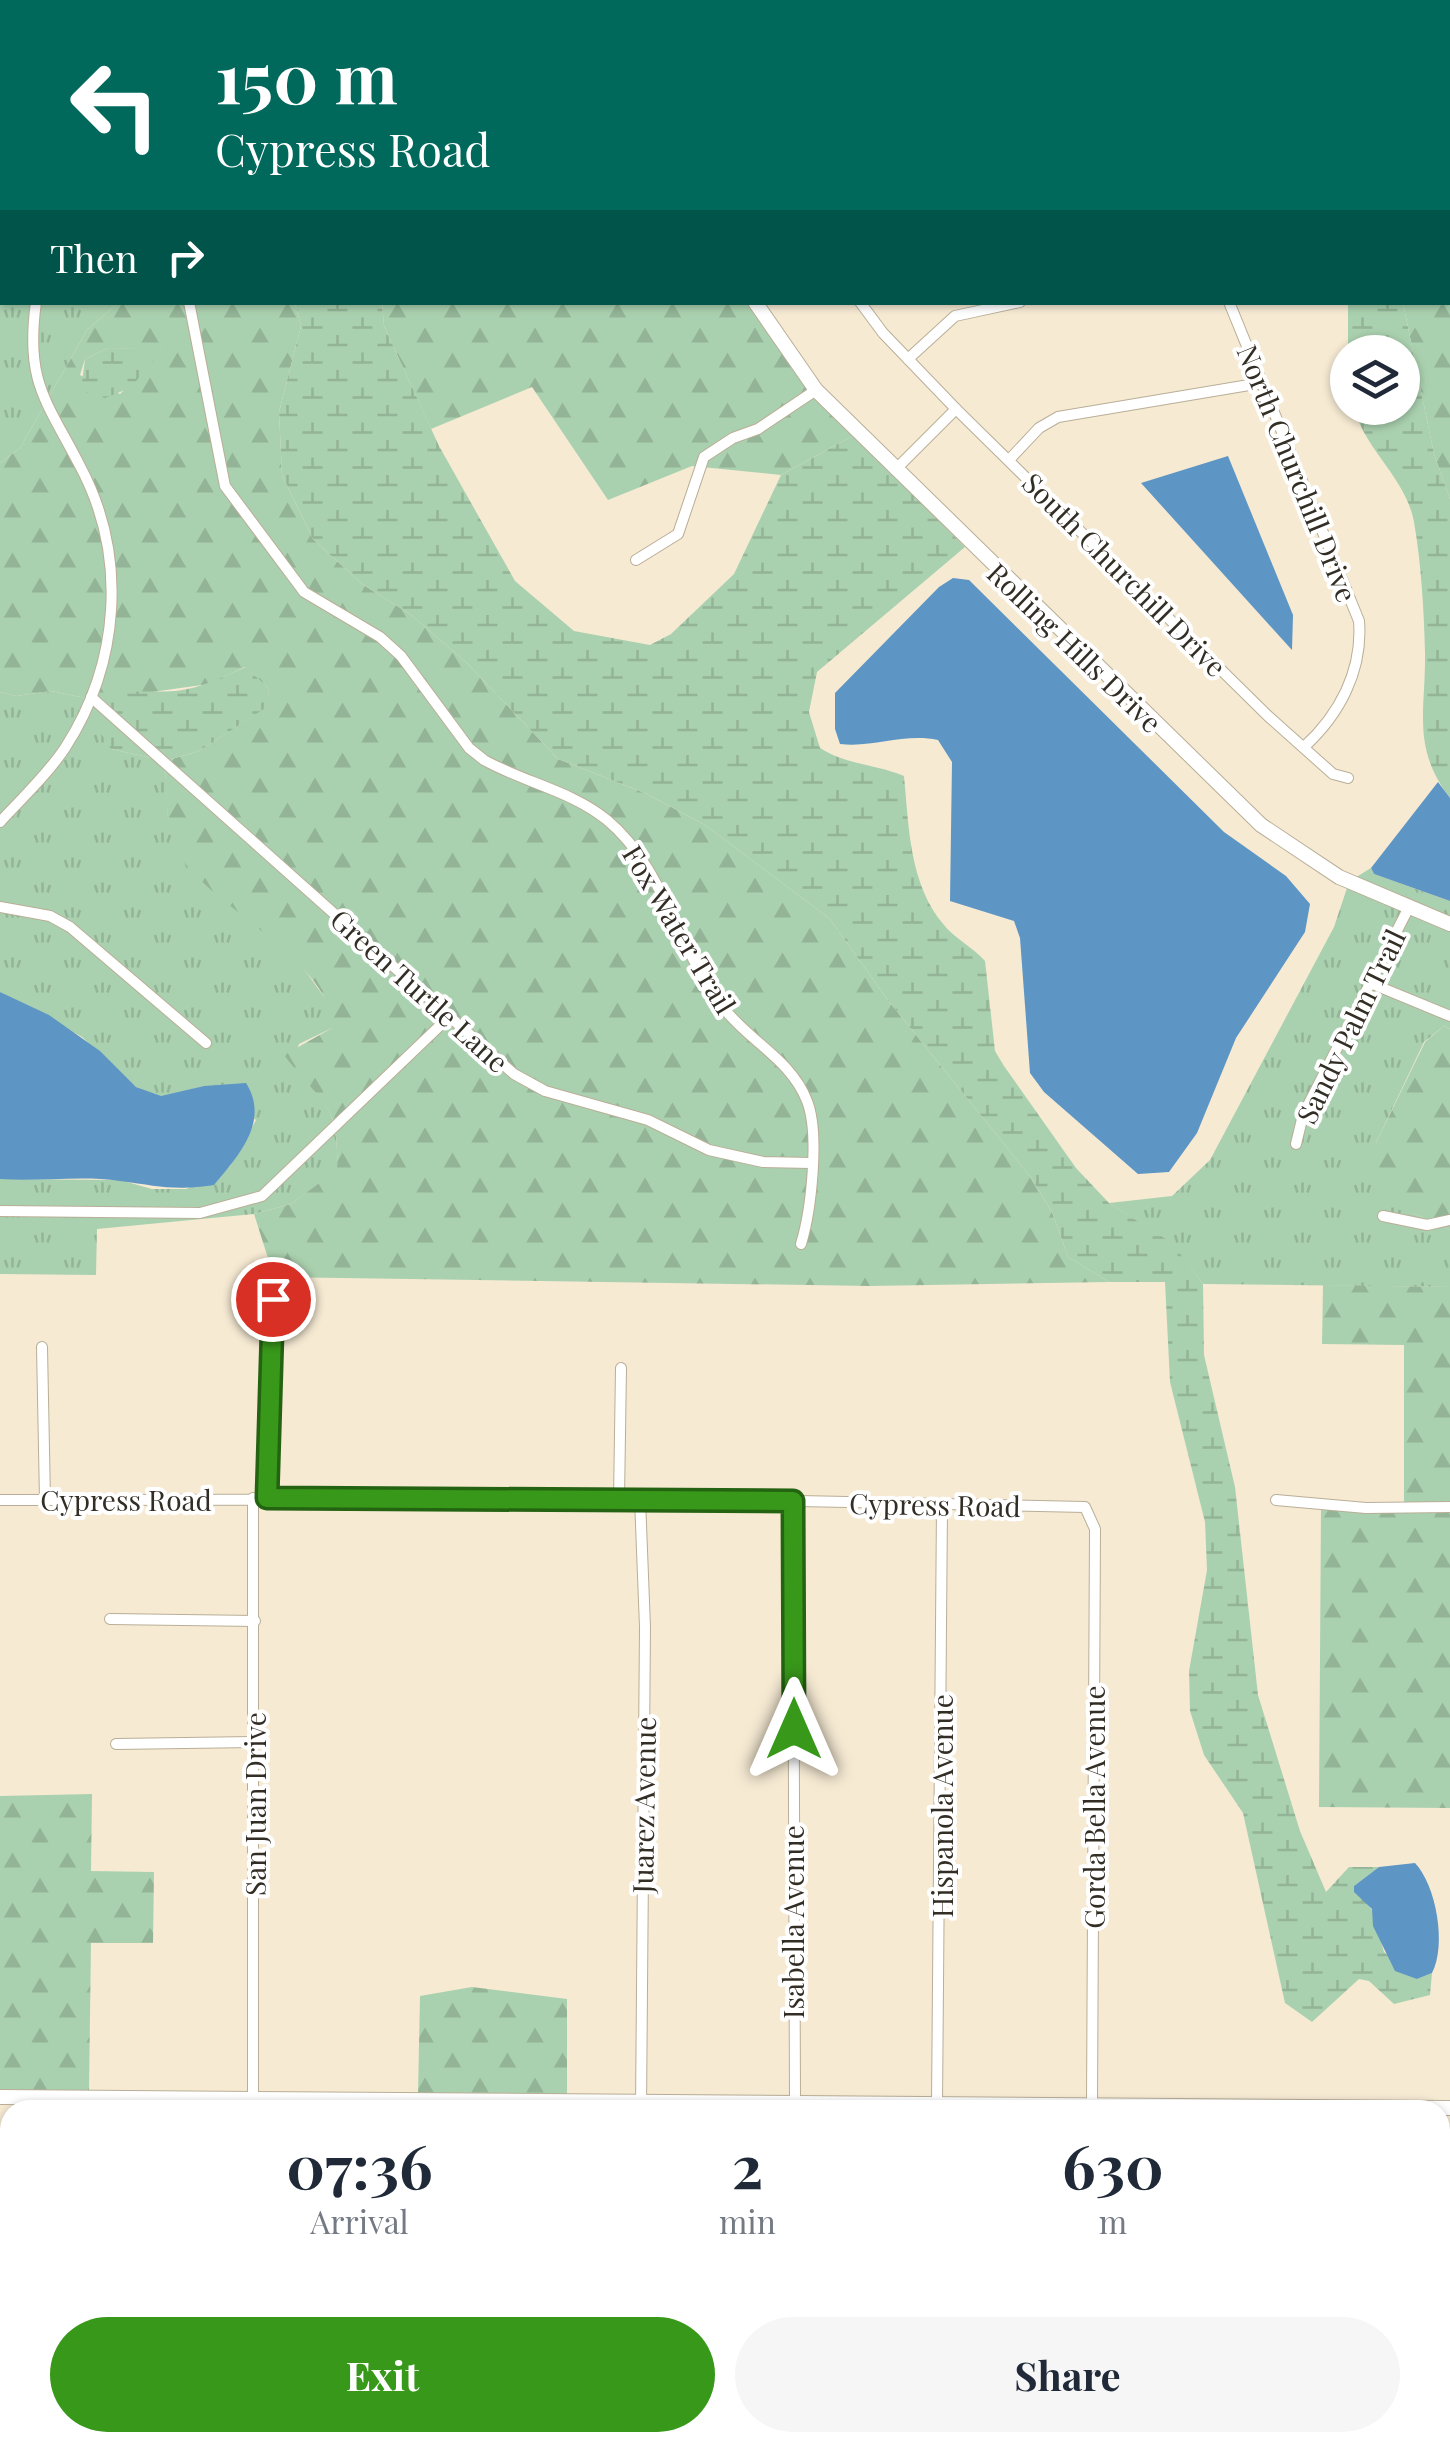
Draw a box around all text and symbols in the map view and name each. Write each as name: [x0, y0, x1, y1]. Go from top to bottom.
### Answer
text: 150 m: [215, 28, 398, 122]
icon: left: [50, 40, 180, 170]
text: Cypress Road: [215, 118, 491, 178]
icon: right: [158, 230, 213, 285]
text: Then: [50, 232, 138, 283]
map controls: [1330, 335, 1420, 425]
button: layers: [1330, 335, 1420, 425]
street label: North Churchill Drive: [1230, 339, 1366, 607]
street label: South Churchill Drive: [1015, 464, 1235, 684]
street label: Rolling Hills Drive: [980, 554, 1170, 740]
street label: Fox Water Trail: [615, 838, 745, 1020]
street label: Green Turtle Lane: [323, 900, 517, 1080]
street label: Sandy Palm Trail: [1287, 923, 1413, 1129]
pin: [231, 1257, 316, 1342]
icon: arrive: [246, 1272, 301, 1327]
street label: Cypress Road: [40, 1481, 212, 1518]
street label: Cypress Road: [849, 1484, 1021, 1524]
position arrow: [742, 1677, 846, 1781]
street label: Gorda Bella Avenue: [1075, 1685, 1112, 1929]
street label: Hispanola Avenue: [923, 1694, 960, 1918]
street label: San Juan Drive: [236, 1712, 273, 1896]
street label: Juarez Avenue: [623, 1716, 663, 1895]
street label: Isabella Avenue: [774, 1825, 811, 2019]
text: 07:36: [286, 2124, 433, 2204]
text: 2: [732, 2124, 763, 2204]
text: 630: [1062, 2124, 1164, 2204]
text: Arrival: [310, 2199, 409, 2242]
text: min: [719, 2199, 776, 2242]
text: m: [1099, 2199, 1127, 2242]
button: Exit: [50, 2317, 715, 2432]
button: Share: [735, 2317, 1400, 2432]

